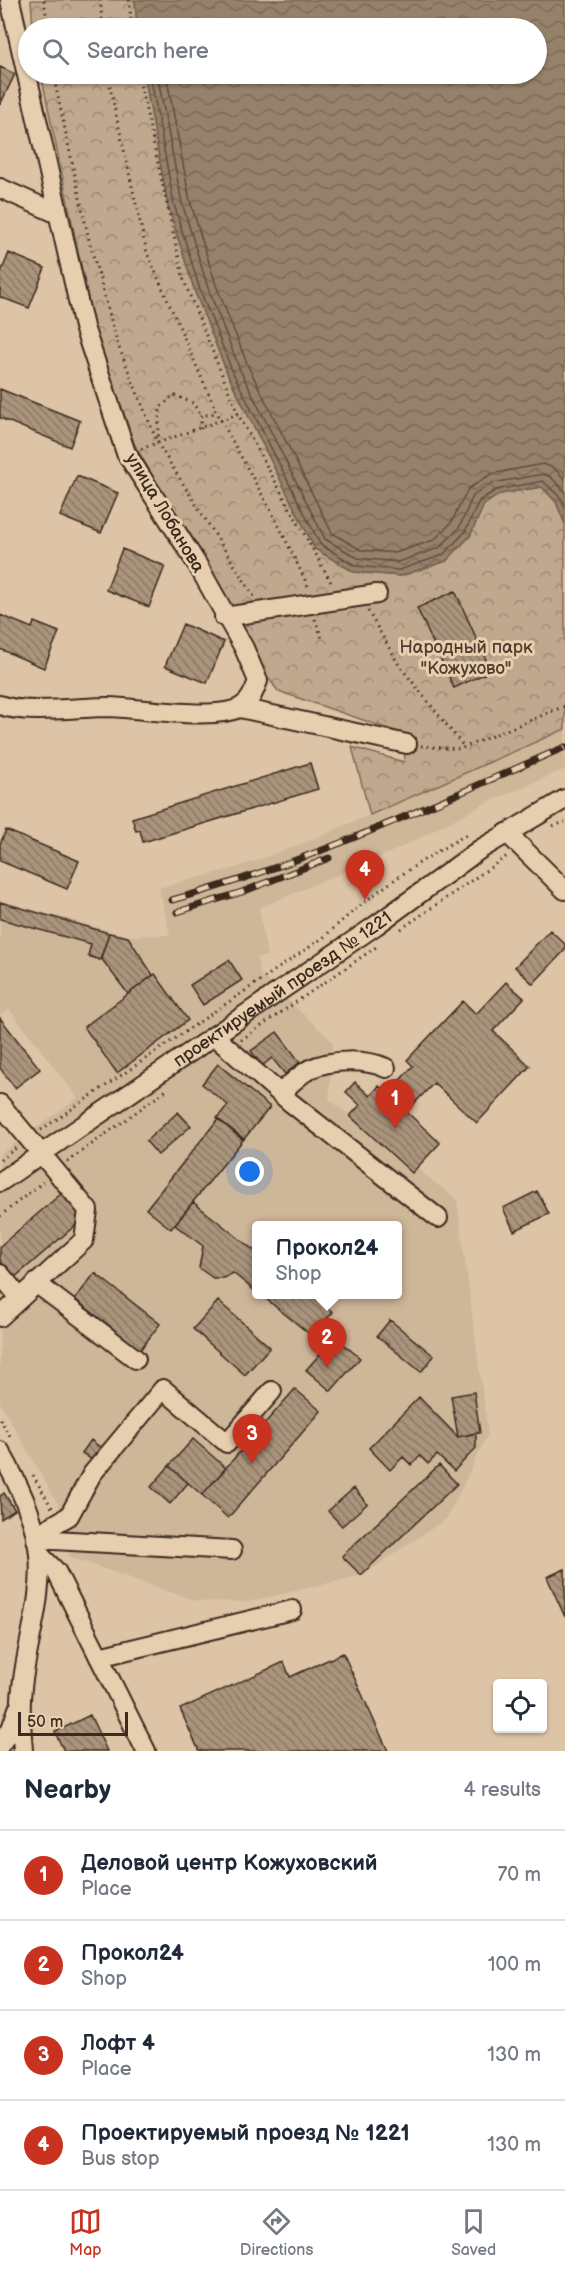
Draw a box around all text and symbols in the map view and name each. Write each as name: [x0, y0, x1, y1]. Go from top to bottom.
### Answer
search box: [18, 18, 547, 84]
icon: search: [39, 35, 72, 68]
text: Search here: [87, 38, 209, 65]
street label: улица Лобанова: [121, 449, 209, 577]
park label: Народный парк "Кожухово": [399, 637, 533, 679]
pin: 4: [346, 850, 385, 900]
street label: проектируемый проезд № 1221: [169, 907, 396, 1071]
pin: 1: [376, 1080, 414, 1129]
your location: [235, 1157, 264, 1186]
popup: [252, 1221, 402, 1299]
text: Прокол24: [276, 1235, 378, 1262]
text: Shop: [276, 1262, 322, 1286]
pin: 2: [308, 1318, 346, 1368]
pin: 3: [232, 1414, 272, 1464]
map controls: [493, 1679, 547, 1733]
button: locate: [493, 1679, 547, 1733]
scale bar: [18, 1709, 128, 1736]
text: 50 m: [27, 1713, 63, 1732]
text: Nearby: [24, 1775, 111, 1806]
text: 4 results: [463, 1778, 541, 1802]
text: Деловой центр Кожуховский: [81, 1850, 378, 1877]
text: 1: [39, 1863, 48, 1887]
text: 70 m: [497, 1863, 541, 1887]
text: Place: [81, 1877, 132, 1901]
text: Прокол24: [81, 1940, 184, 1967]
text: 2: [38, 1953, 49, 1977]
text: 100 m: [488, 1953, 541, 1977]
text: Shop: [81, 1967, 127, 1991]
text: Лофт 4: [81, 2030, 155, 2057]
text: 3: [38, 2043, 49, 2067]
text: 130 m: [487, 2043, 541, 2067]
text: Place: [81, 2057, 132, 2081]
text: Проектируемый проезд № 1221: [81, 2120, 410, 2147]
text: 4: [38, 2133, 49, 2157]
text: 130 m: [487, 2133, 541, 2157]
text: Bus stop: [81, 2147, 160, 2171]
tab: Map: [69, 2205, 102, 2260]
tab: Directions: [240, 2205, 313, 2260]
tab: Saved: [451, 2205, 496, 2260]

